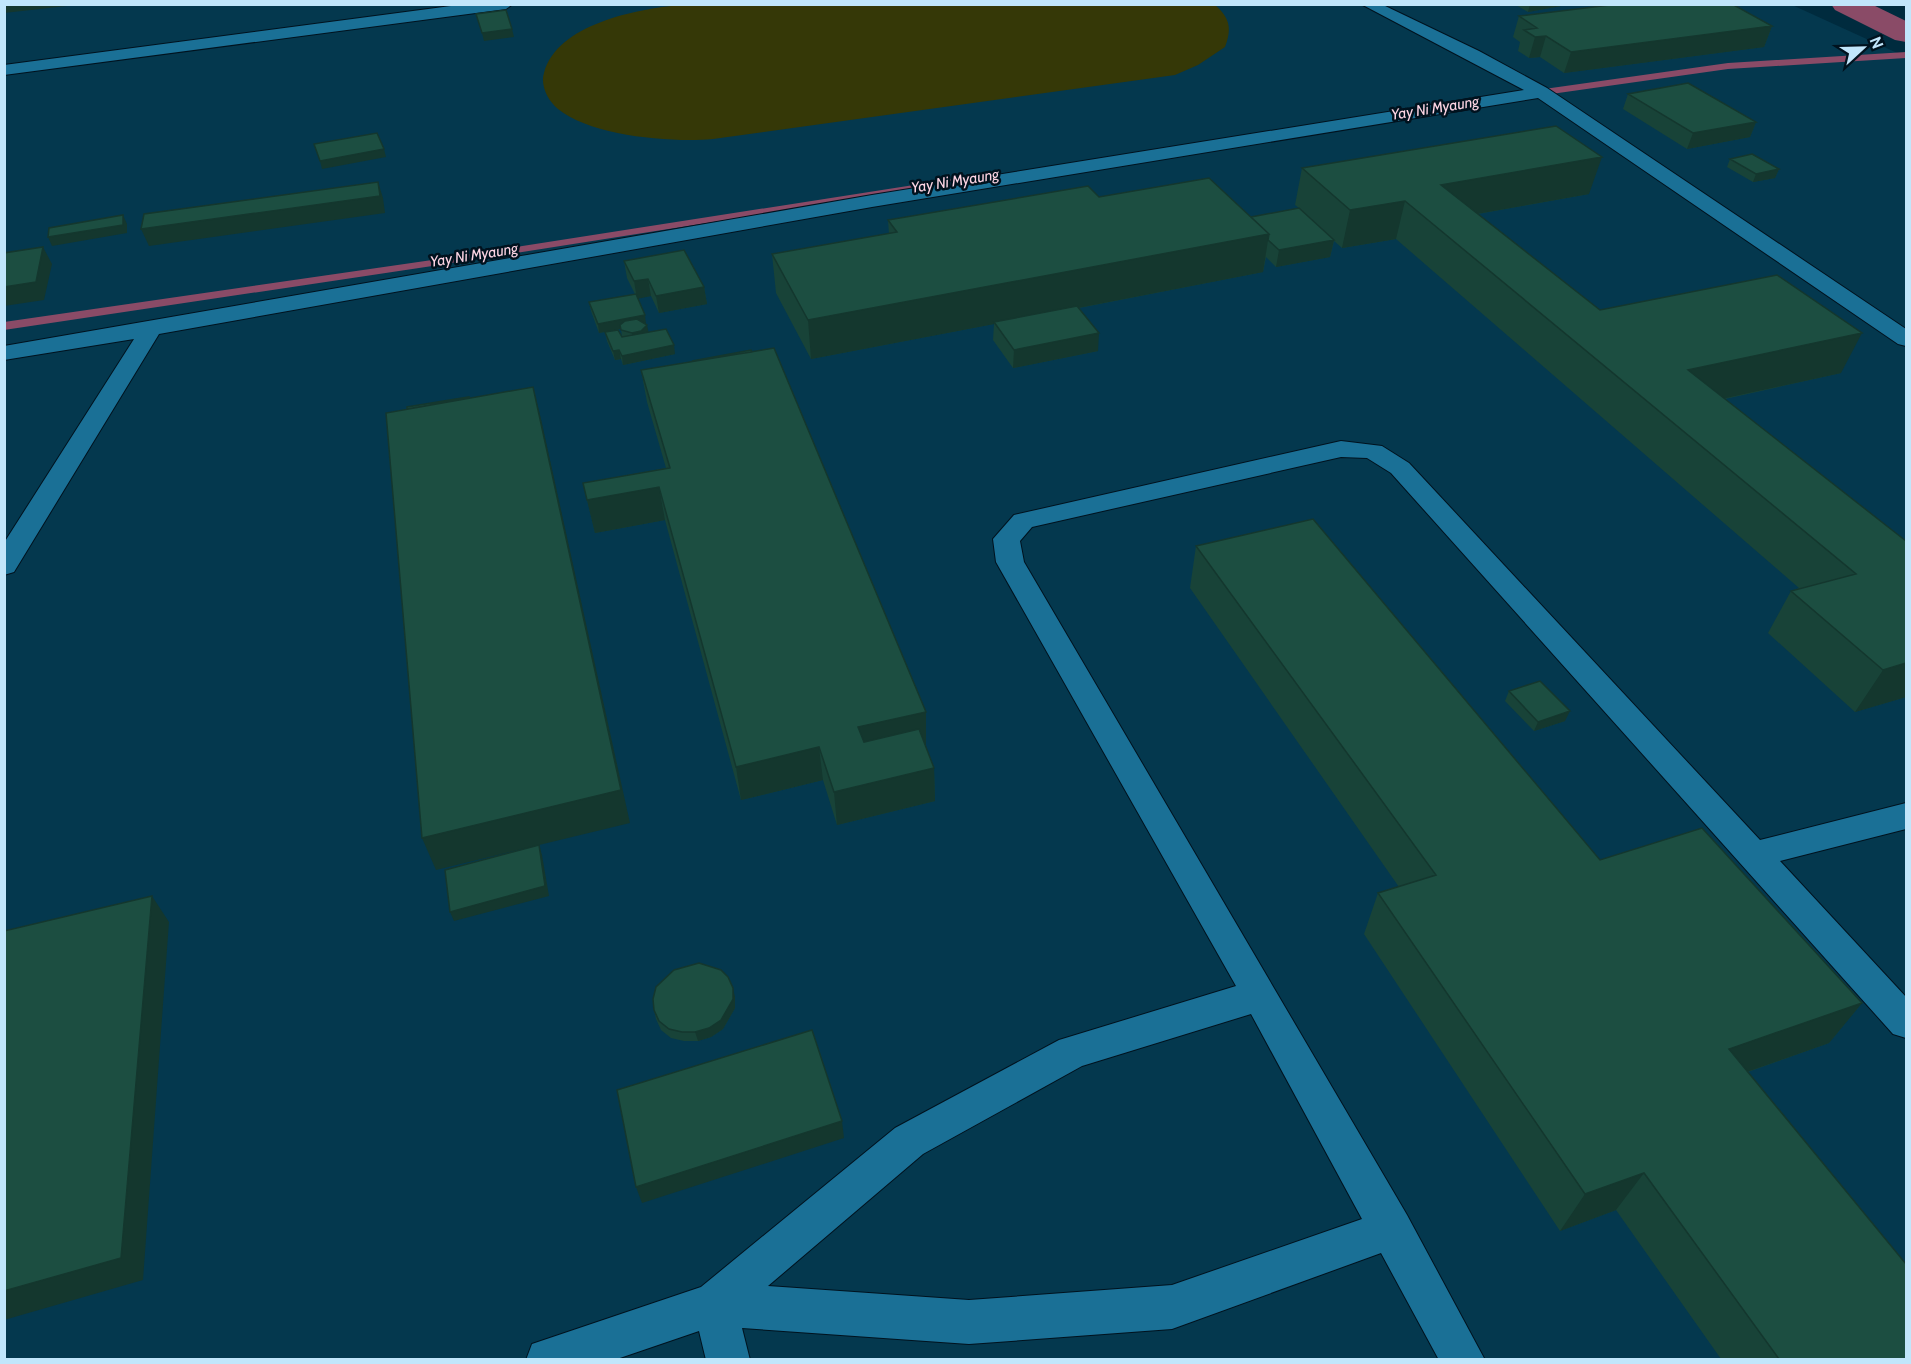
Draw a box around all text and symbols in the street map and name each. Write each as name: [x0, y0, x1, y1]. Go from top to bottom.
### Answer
north arrow: [1833, 18, 1893, 78]
text: N: [1866, 34, 1887, 51]
water label: Yay Ni Myaung: [1390, 92, 1481, 124]
water label: Yay Ni Myaung: [910, 165, 1001, 197]
water label: Yay Ni Myaung: [429, 239, 520, 271]

